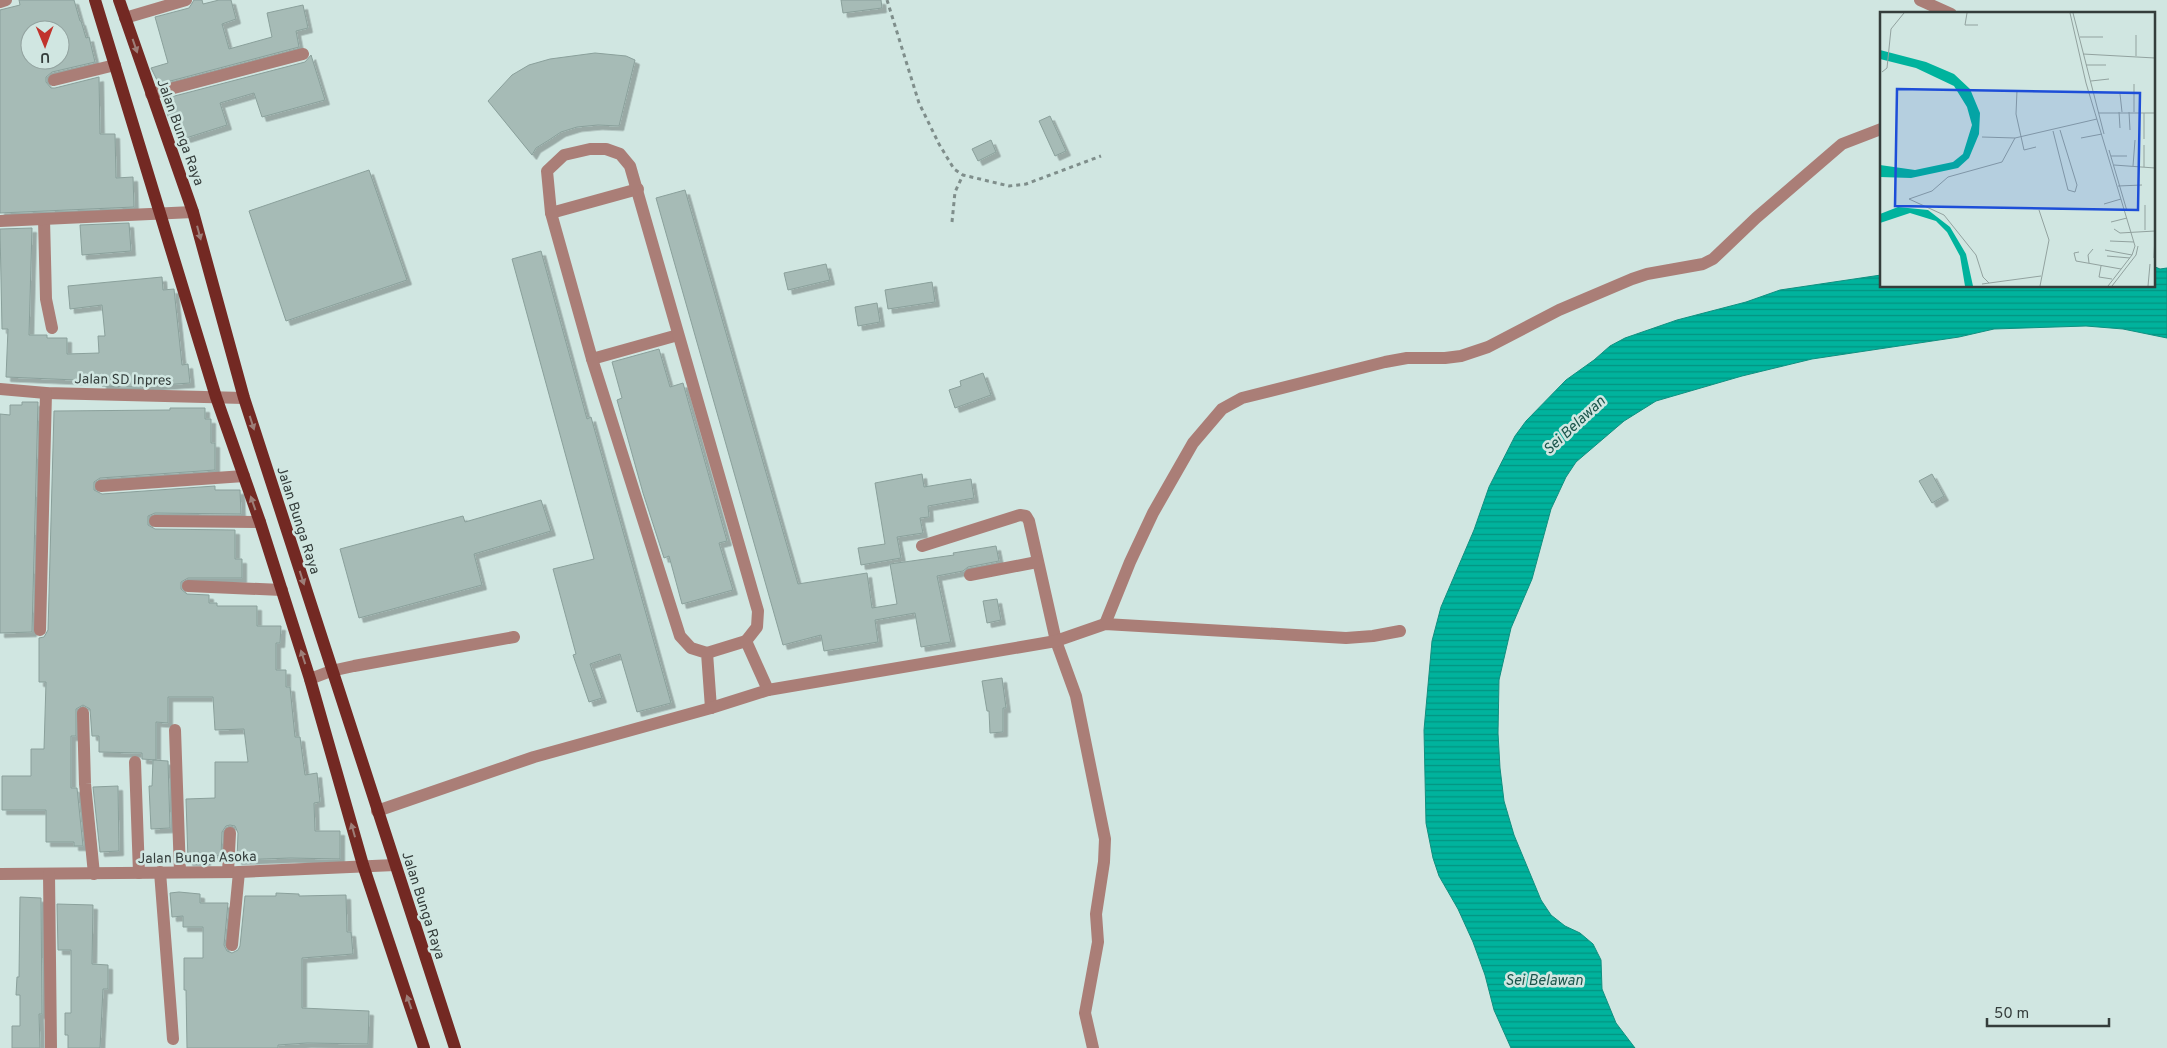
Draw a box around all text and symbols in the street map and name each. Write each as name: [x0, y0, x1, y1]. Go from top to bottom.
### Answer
inset map: [1880, 12, 2154, 288]
north arrow: [20, 20, 70, 70]
one-way arrow: [131, 39, 139, 54]
text: U: [40, 48, 50, 65]
street label: Jalan Bunga Raya: [152, 77, 207, 188]
one-way arrow: [195, 225, 203, 240]
street label: Jalan SD Inpres: [74, 371, 172, 390]
water label: Sei Belawan: [1540, 393, 1610, 460]
one-way arrow: [249, 416, 257, 431]
street label: Jalan Bunga Raya: [272, 464, 323, 576]
one-way arrow: [249, 495, 257, 510]
one-way arrow: [298, 570, 306, 585]
one-way arrow: [299, 650, 307, 665]
one-way arrow: [349, 823, 357, 838]
street label: Jalan Bunga Asoka: [137, 849, 257, 868]
street label: Jalan Bunga Raya: [397, 849, 448, 961]
water label: Sei Belawan: [1505, 972, 1583, 991]
one-way arrow: [405, 994, 412, 1009]
scale bar: [1987, 996, 2110, 1028]
text: 50 m: [1994, 1005, 2029, 1024]

